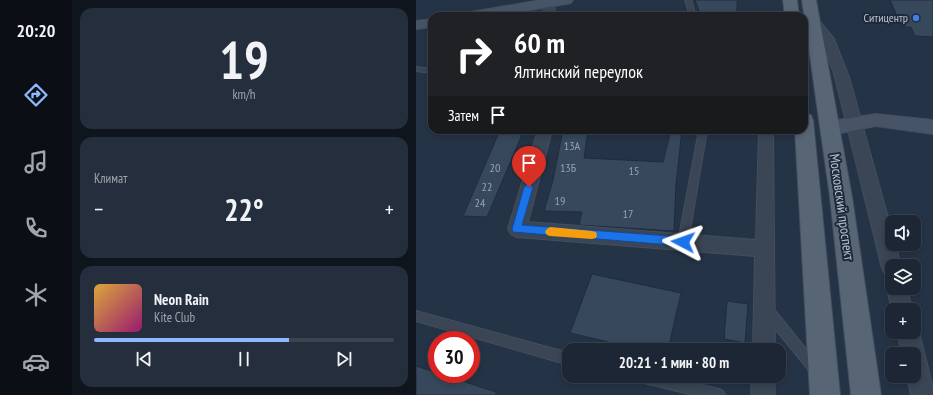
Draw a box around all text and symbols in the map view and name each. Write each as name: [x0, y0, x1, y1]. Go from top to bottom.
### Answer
place label: Ситицентр: [864, 10, 908, 25]
marker: Ситицентр: [911, 13, 921, 23]
text: 20:20: [17, 19, 55, 42]
text: 60 m: [514, 24, 565, 61]
text: 19: [219, 26, 269, 93]
icon: right: [448, 28, 500, 80]
text: Ялтинский переулок: [514, 60, 643, 83]
icon: directions: [22, 81, 50, 109]
text: km/h: [232, 86, 256, 103]
icon: arrive: [487, 104, 509, 126]
text: Затем: [448, 106, 479, 125]
house number: 13А: [564, 138, 581, 153]
pin: [512, 146, 546, 187]
icon: music: [22, 148, 50, 176]
icon: arrive: [518, 152, 540, 174]
street label: Московский проспект: [826, 153, 858, 262]
house number: 20: [490, 160, 500, 175]
house number: 13Б: [560, 160, 576, 175]
house number: 15: [629, 163, 639, 178]
text: Климат: [94, 170, 127, 187]
house number: 22: [482, 179, 492, 194]
text: 22°: [224, 190, 264, 229]
house number: 19: [555, 193, 565, 208]
text: −: [94, 195, 103, 223]
text: +: [385, 195, 394, 223]
house number: 24: [475, 195, 486, 210]
house number: 17: [623, 206, 633, 221]
icon: phone: [22, 214, 50, 242]
map controls: [885, 215, 921, 383]
button: sound: [885, 215, 921, 251]
position arrow: [662, 221, 704, 263]
button: layers: [885, 259, 921, 295]
icon: climate: [22, 281, 50, 309]
text: Neon Rain: [154, 290, 209, 309]
button: +: [885, 303, 921, 339]
text: Kite Club: [154, 309, 195, 326]
speed limit sign: 30: [428, 331, 480, 383]
button: −: [885, 347, 921, 383]
icon: car: [22, 348, 50, 376]
icon: previous: [133, 348, 155, 370]
icon: pause: [233, 348, 255, 370]
icon: next: [333, 348, 355, 370]
text: 20:21 · 1 мин · 80 m: [619, 353, 729, 372]

